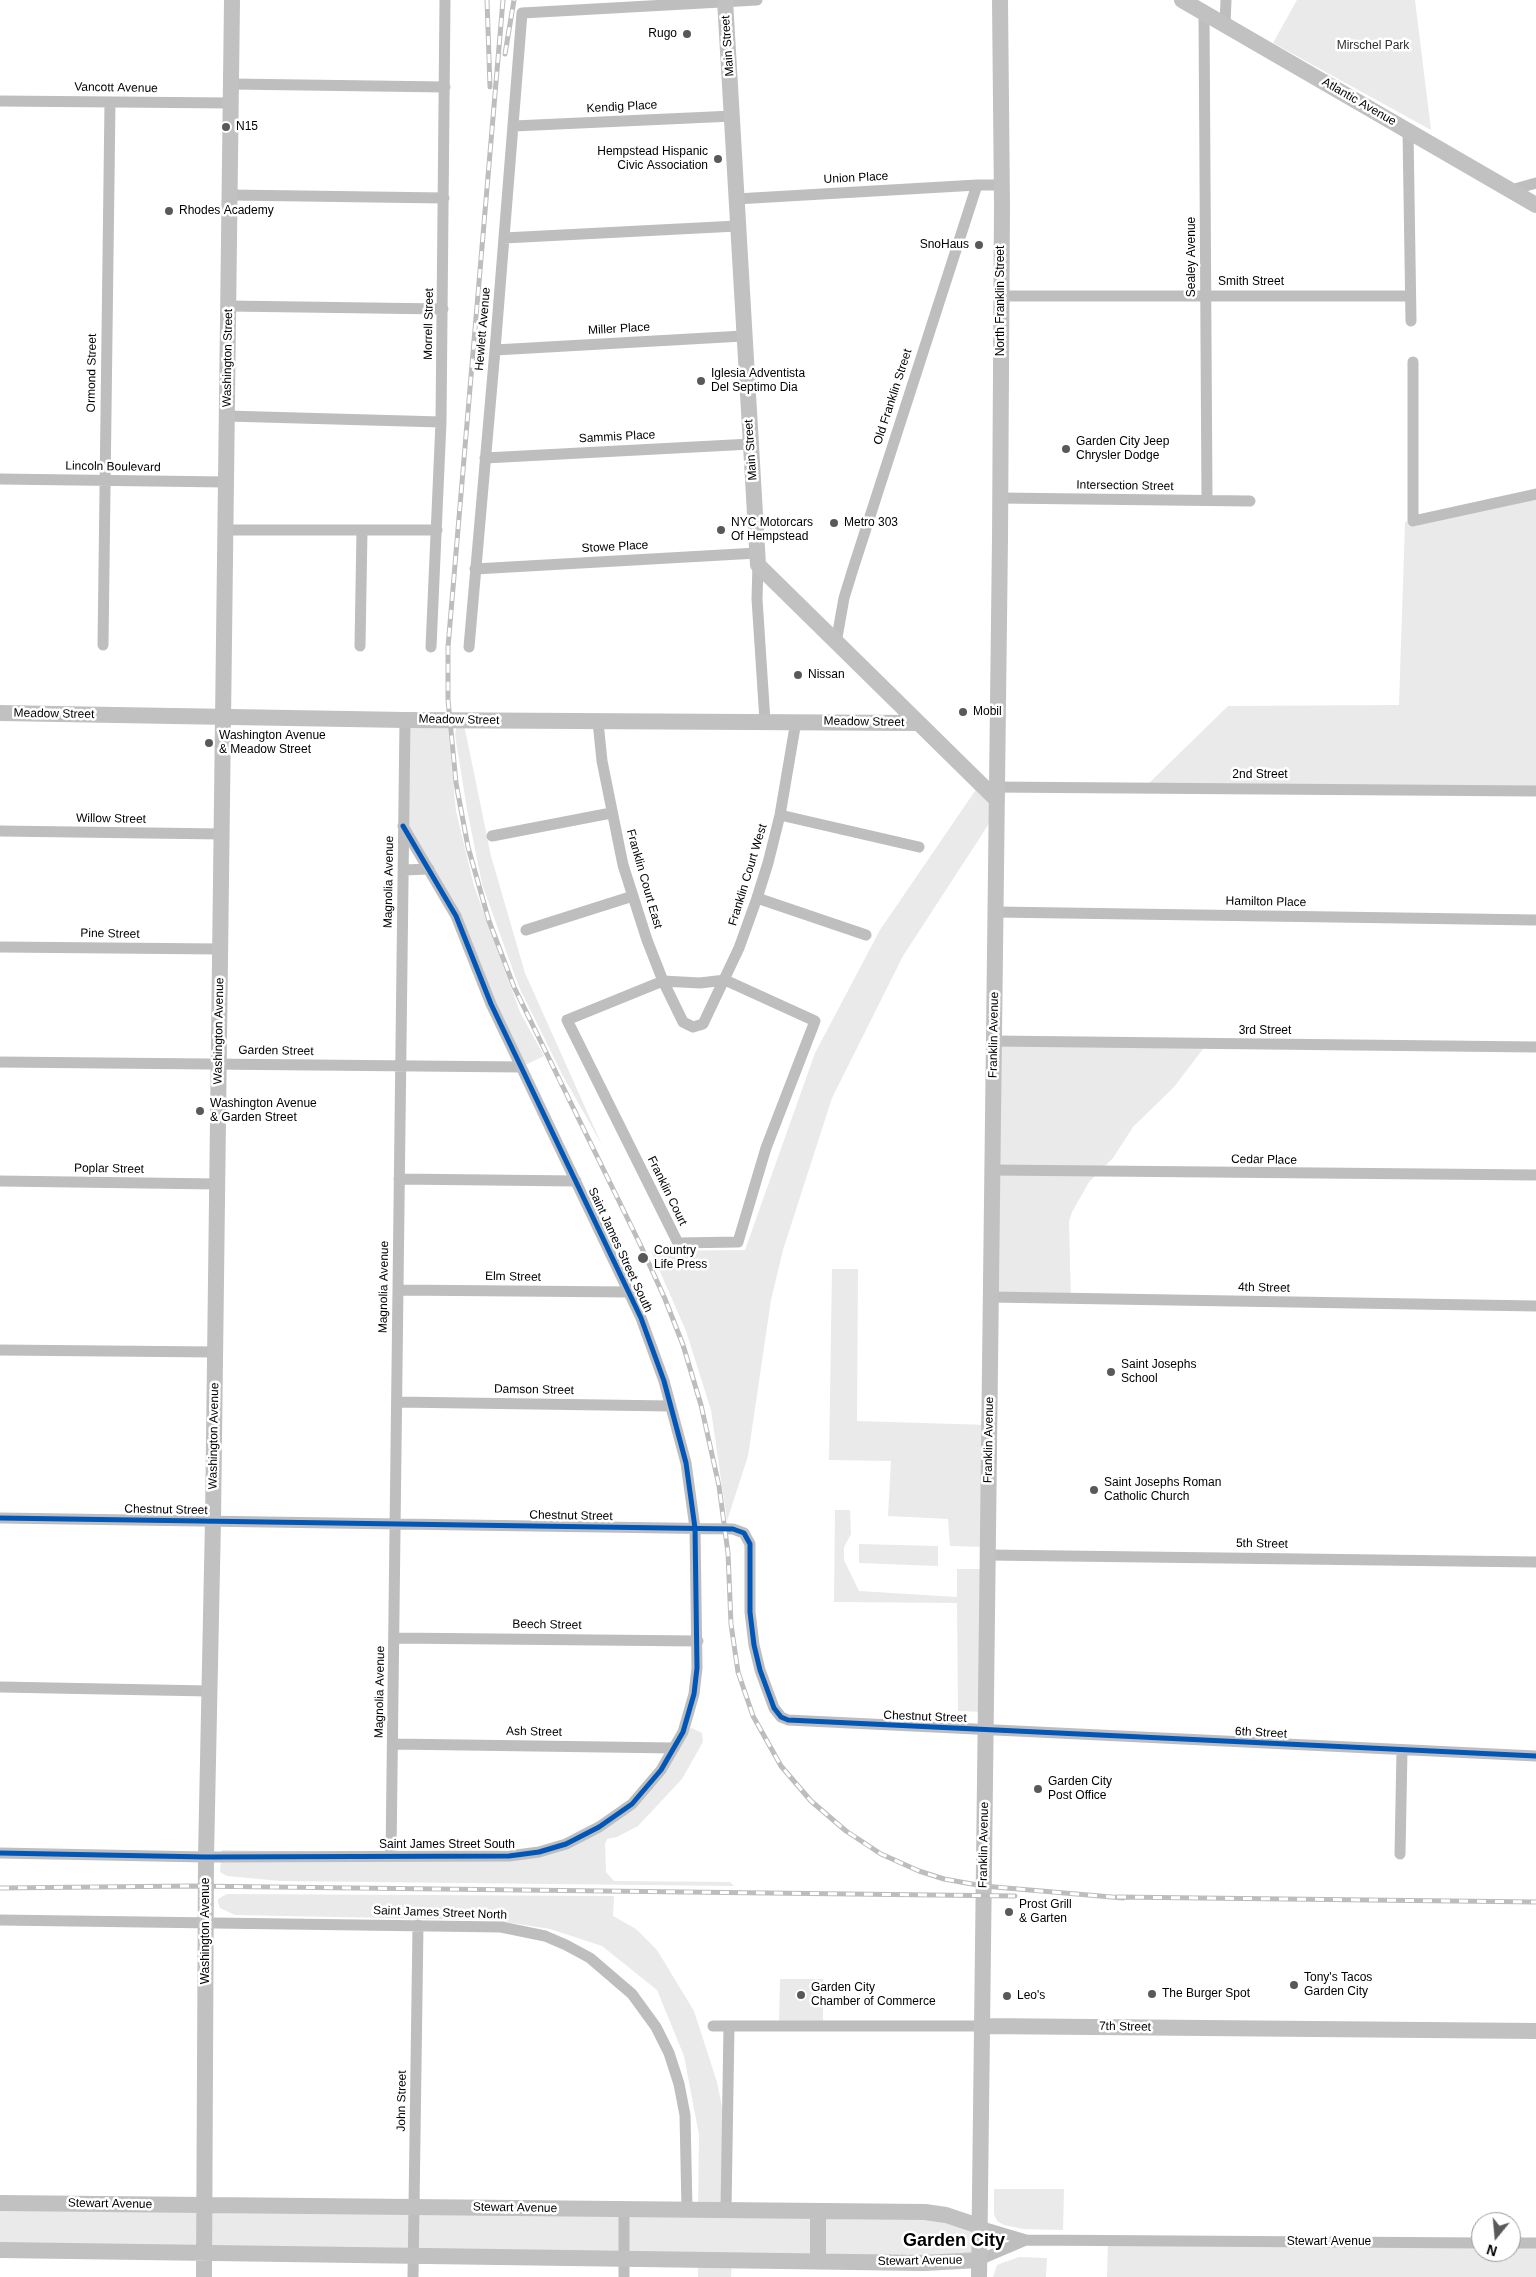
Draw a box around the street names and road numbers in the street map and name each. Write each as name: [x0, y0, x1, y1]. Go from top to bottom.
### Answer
street label: Main Street: [719, 15, 737, 77]
street label: Atlantic Avenue: [1319, 75, 1399, 129]
street label: Vancott Avenue: [74, 80, 158, 96]
street label: Kendig Place: [586, 98, 658, 116]
street label: Union Place: [823, 169, 889, 187]
street label: Sealey Avenue: [1185, 217, 1199, 297]
street label: North Franklin Street: [994, 246, 1008, 356]
street label: Smith Street: [1218, 275, 1284, 289]
street label: Hewlett Avenue: [472, 287, 494, 371]
street label: Morrell Street: [421, 288, 437, 360]
street label: Washington Street: [220, 309, 236, 407]
street label: Miller Place: [588, 320, 650, 338]
street label: Ormond Street: [84, 334, 100, 412]
street label: Old Franklin Street: [871, 347, 915, 447]
street label: Main Street: [742, 419, 760, 481]
street label: Sammis Place: [578, 428, 656, 446]
street label: Lincoln Boulevard: [65, 459, 161, 475]
street label: Intersection Street: [1076, 478, 1174, 494]
street label: Stowe Place: [581, 538, 649, 556]
street label: Meadow Street: [14, 706, 94, 722]
street label: Meadow Street: [419, 712, 499, 728]
street label: Meadow Street: [824, 714, 904, 730]
street label: 2nd Street: [1232, 768, 1288, 782]
street label: Willow Street: [76, 811, 146, 827]
street label: Franklin Court West: [726, 822, 770, 928]
street label: Franklin Court East: [623, 828, 665, 930]
street label: Magnolia Avenue: [381, 836, 397, 928]
street label: Hamilton Place: [1226, 894, 1306, 910]
street label: Pine Street: [80, 926, 140, 942]
street label: Washington Avenue: [211, 978, 227, 1084]
street label: Franklin Avenue: [986, 992, 1002, 1078]
street label: 3rd Street: [1239, 1024, 1291, 1038]
street label: Garden Street: [238, 1043, 314, 1059]
street label: Cedar Place: [1231, 1152, 1297, 1168]
street label: Franklin Court: [644, 1154, 690, 1228]
street label: Poplar Street: [74, 1161, 144, 1177]
street label: Saint James Street South: [585, 1185, 655, 1315]
street label: Magnolia Avenue: [376, 1241, 392, 1333]
street label: Elm Street: [485, 1269, 541, 1285]
street label: 4th Street: [1238, 1280, 1290, 1296]
street label: Damson Street: [494, 1382, 574, 1398]
street label: Washington Avenue: [206, 1383, 222, 1489]
street label: Franklin Avenue: [981, 1397, 997, 1483]
street label: Chestnut Street: [124, 1502, 208, 1518]
street label: Chestnut Street: [529, 1508, 613, 1524]
street label: 5th Street: [1236, 1536, 1288, 1552]
street label: Beech Street: [512, 1617, 582, 1633]
street label: Magnolia Avenue: [372, 1646, 388, 1738]
street label: Chestnut Street: [883, 1708, 967, 1726]
street label: Ash Street: [506, 1724, 562, 1740]
street label: 6th Street: [1235, 1724, 1287, 1742]
street label: Franklin Avenue: [976, 1802, 992, 1888]
street label: Saint James Street South: [379, 1838, 515, 1852]
street label: Washington Avenue: [199, 1878, 213, 1984]
street label: Saint James Street North: [373, 1903, 507, 1923]
street label: 7th Street: [1099, 2019, 1151, 2035]
street label: John Street: [394, 2070, 410, 2132]
street label: Stewart Avenue: [68, 2196, 152, 2212]
street label: Stewart Avenue: [473, 2200, 557, 2216]
street label: Stewart Avenue: [1287, 2235, 1371, 2249]
street label: Stewart Avenue: [878, 2253, 962, 2269]

